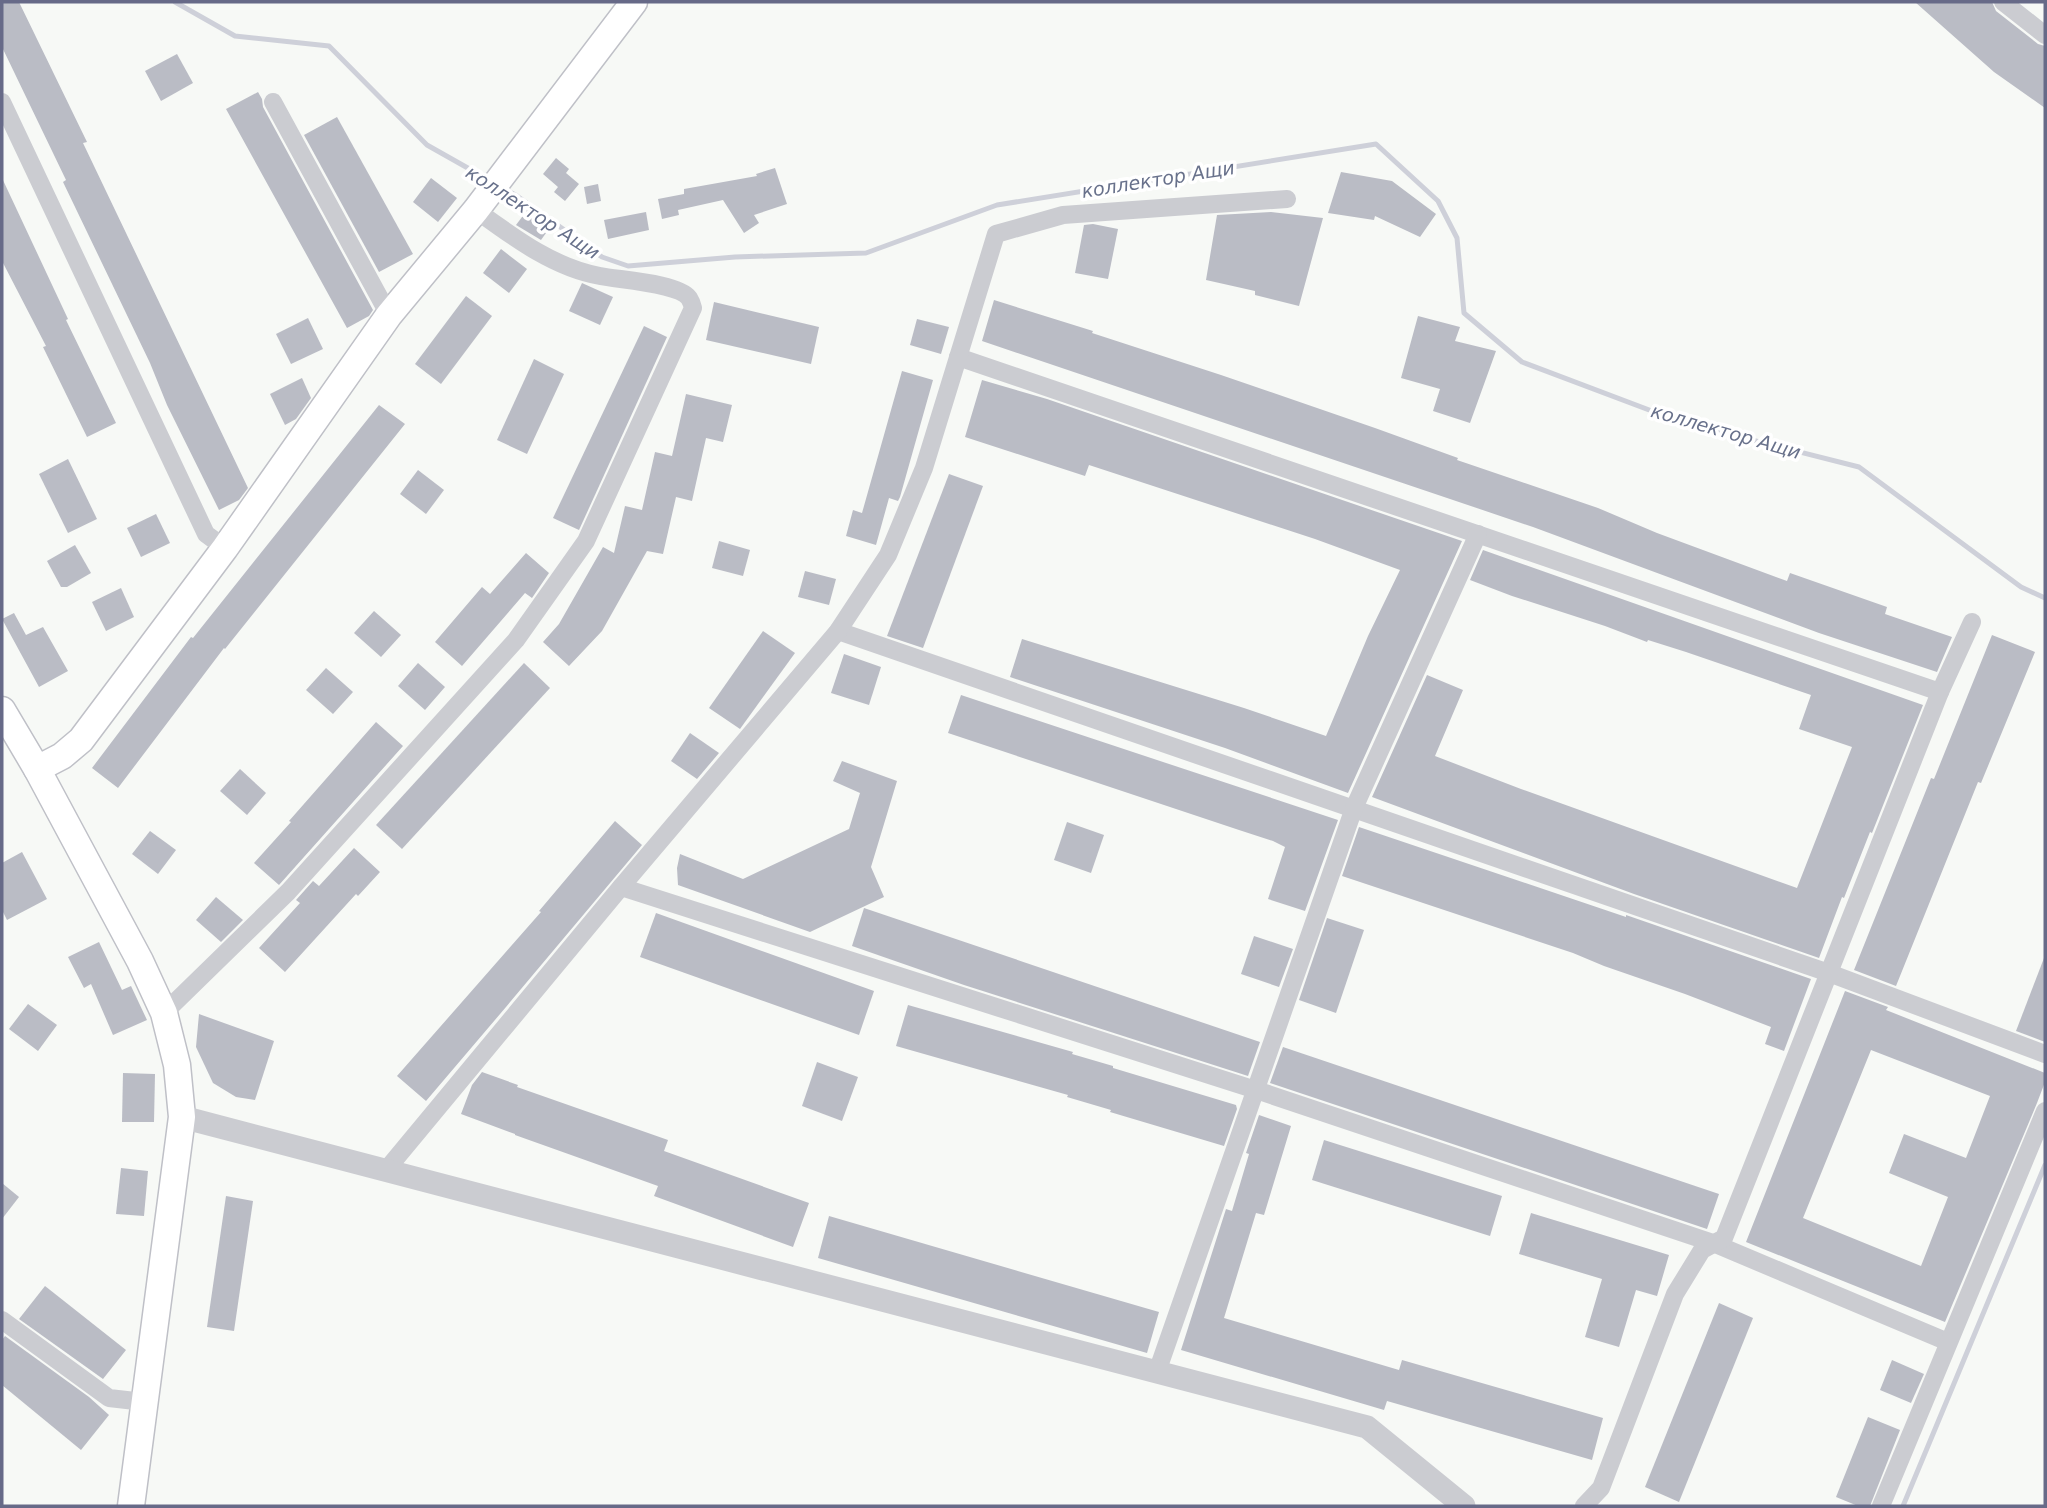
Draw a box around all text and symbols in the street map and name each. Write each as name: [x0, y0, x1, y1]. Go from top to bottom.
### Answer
water label: коллектор Ащи: [1080, 156, 1236, 202]
water label: коллектор Ащи: [462, 161, 604, 263]
water label: коллектор Ащи: [1649, 399, 1803, 463]

